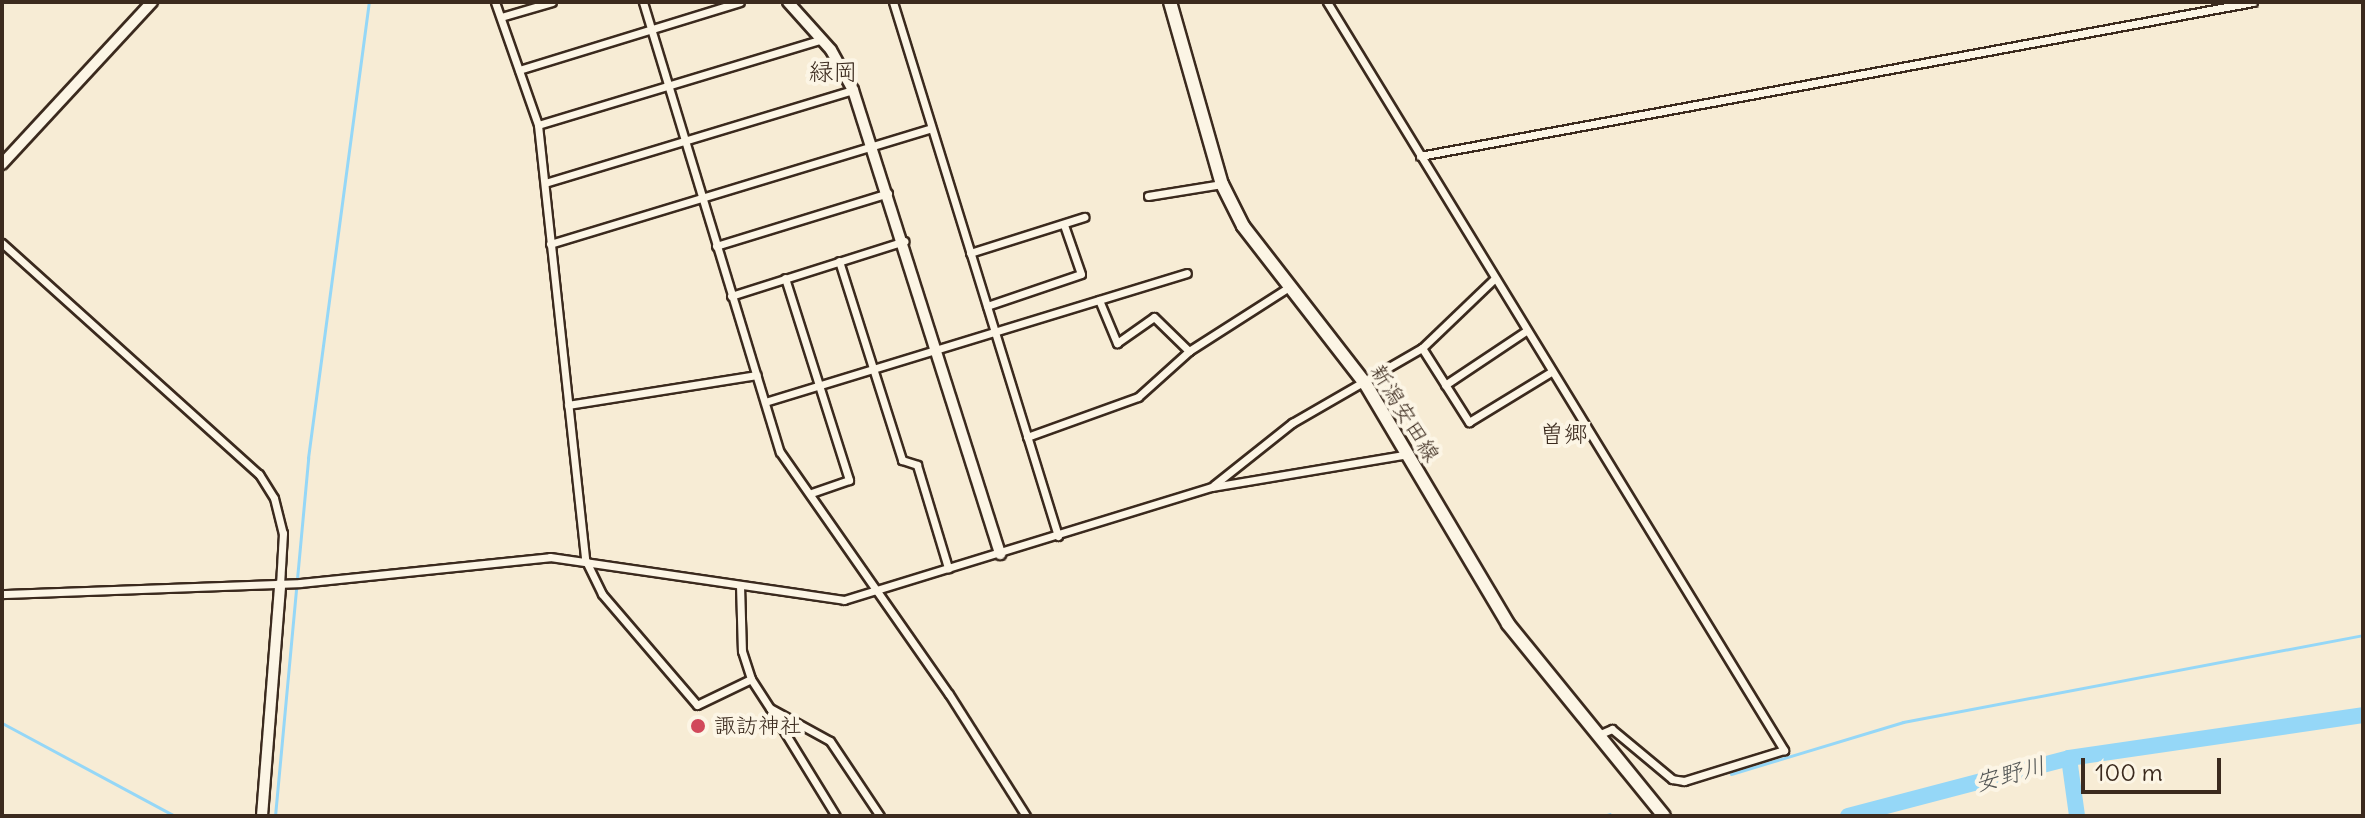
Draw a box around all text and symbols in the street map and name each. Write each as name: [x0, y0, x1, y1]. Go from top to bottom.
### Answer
district label: 緑岡: [809, 58, 857, 86]
street label: 新潟安田線: [1365, 359, 1445, 467]
district label: 曽郷: [1540, 420, 1588, 448]
place label: 諏訪神社: [714, 713, 802, 739]
marker: 諏訪神社: [689, 717, 707, 735]
scale bar: [2085, 742, 2225, 792]
water label: 安野川: [1971, 751, 2049, 797]
text: 100 m: [2095, 757, 2163, 787]

